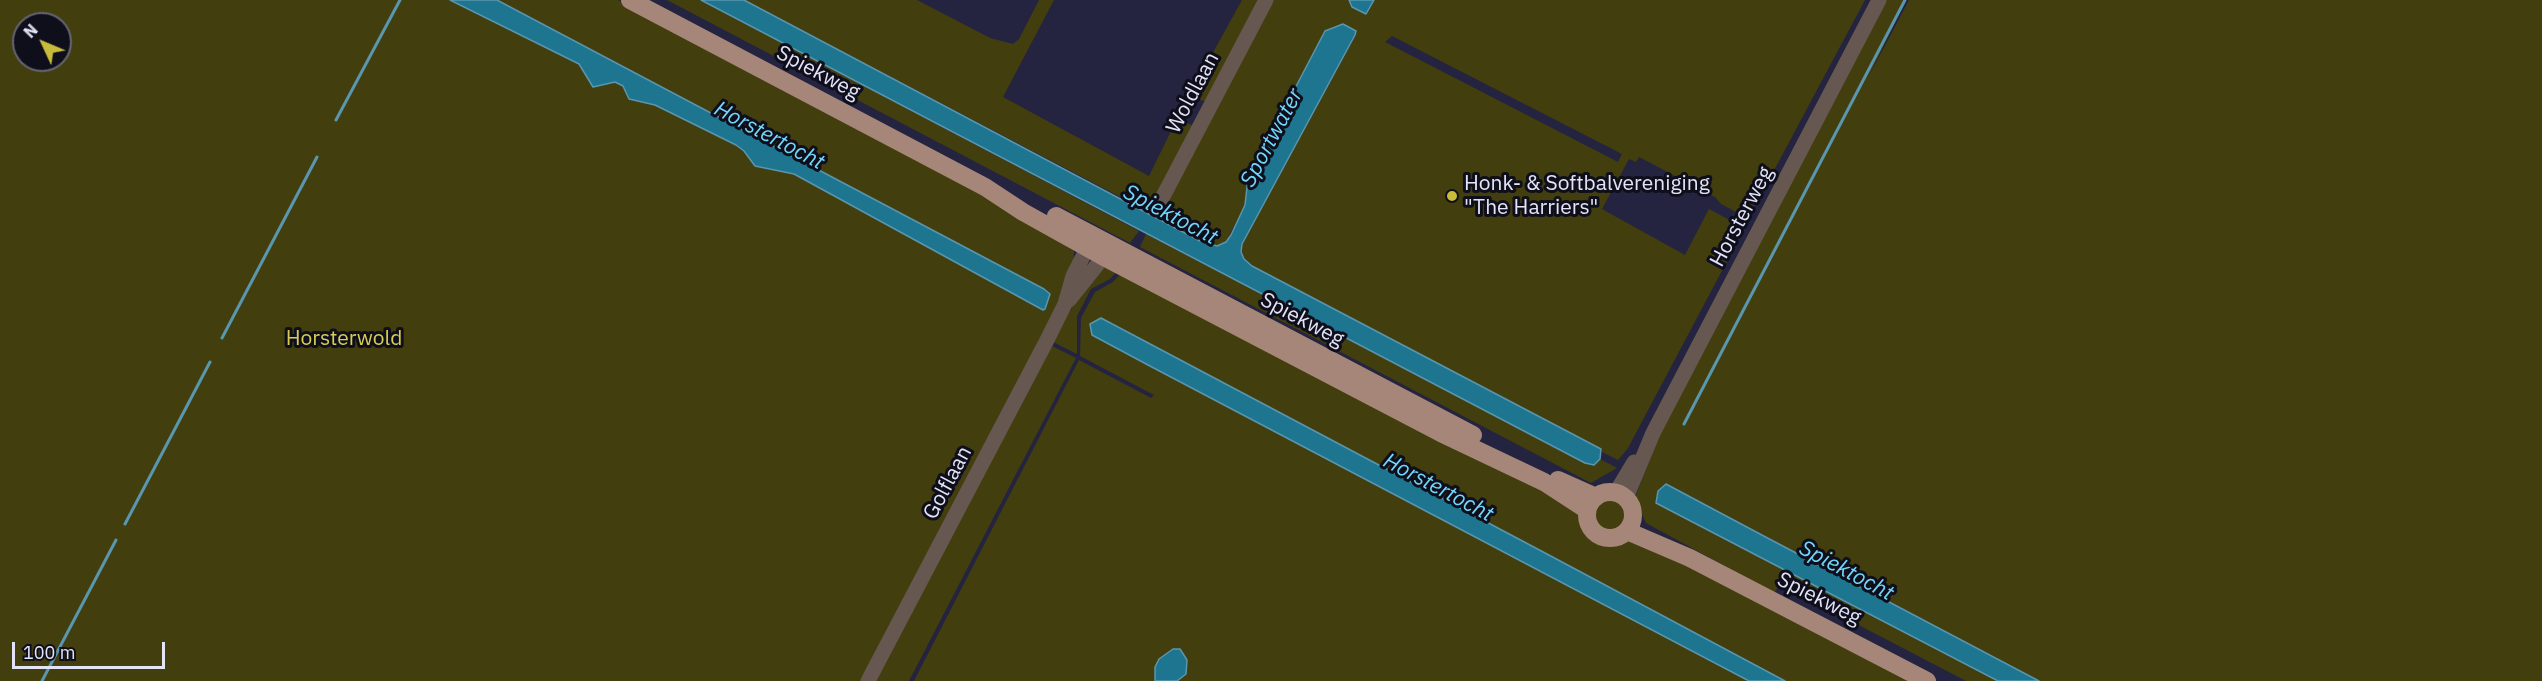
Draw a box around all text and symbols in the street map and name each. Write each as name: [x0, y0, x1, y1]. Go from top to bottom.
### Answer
north arrow: [12, 12, 72, 72]
text: N: [19, 20, 42, 42]
street label: Spiekweg: [772, 41, 864, 105]
street label: Woldlaan: [1161, 48, 1225, 138]
water label: Sportwater: [1235, 84, 1309, 192]
water label: Horstertocht: [710, 96, 828, 176]
street label: Horsterweg: [1705, 163, 1779, 271]
place label: Honk- & Softbalvereniging "The Harriers": [1464, 171, 1710, 221]
water label: Spiektocht: [1118, 179, 1222, 251]
marker: Honk- & Softbalvereniging "The Harriers": [1445, 189, 1459, 203]
street label: Spiekweg: [1256, 288, 1348, 352]
park label: Horsterwold: [286, 326, 402, 352]
street label: Golflaan: [918, 442, 978, 524]
water label: Horstertocht: [1379, 448, 1497, 528]
water label: Spiektocht: [1794, 535, 1898, 607]
street label: Spiekweg: [1773, 567, 1865, 631]
scale bar: [15, 630, 168, 668]
text: 100 m: [23, 641, 75, 664]

